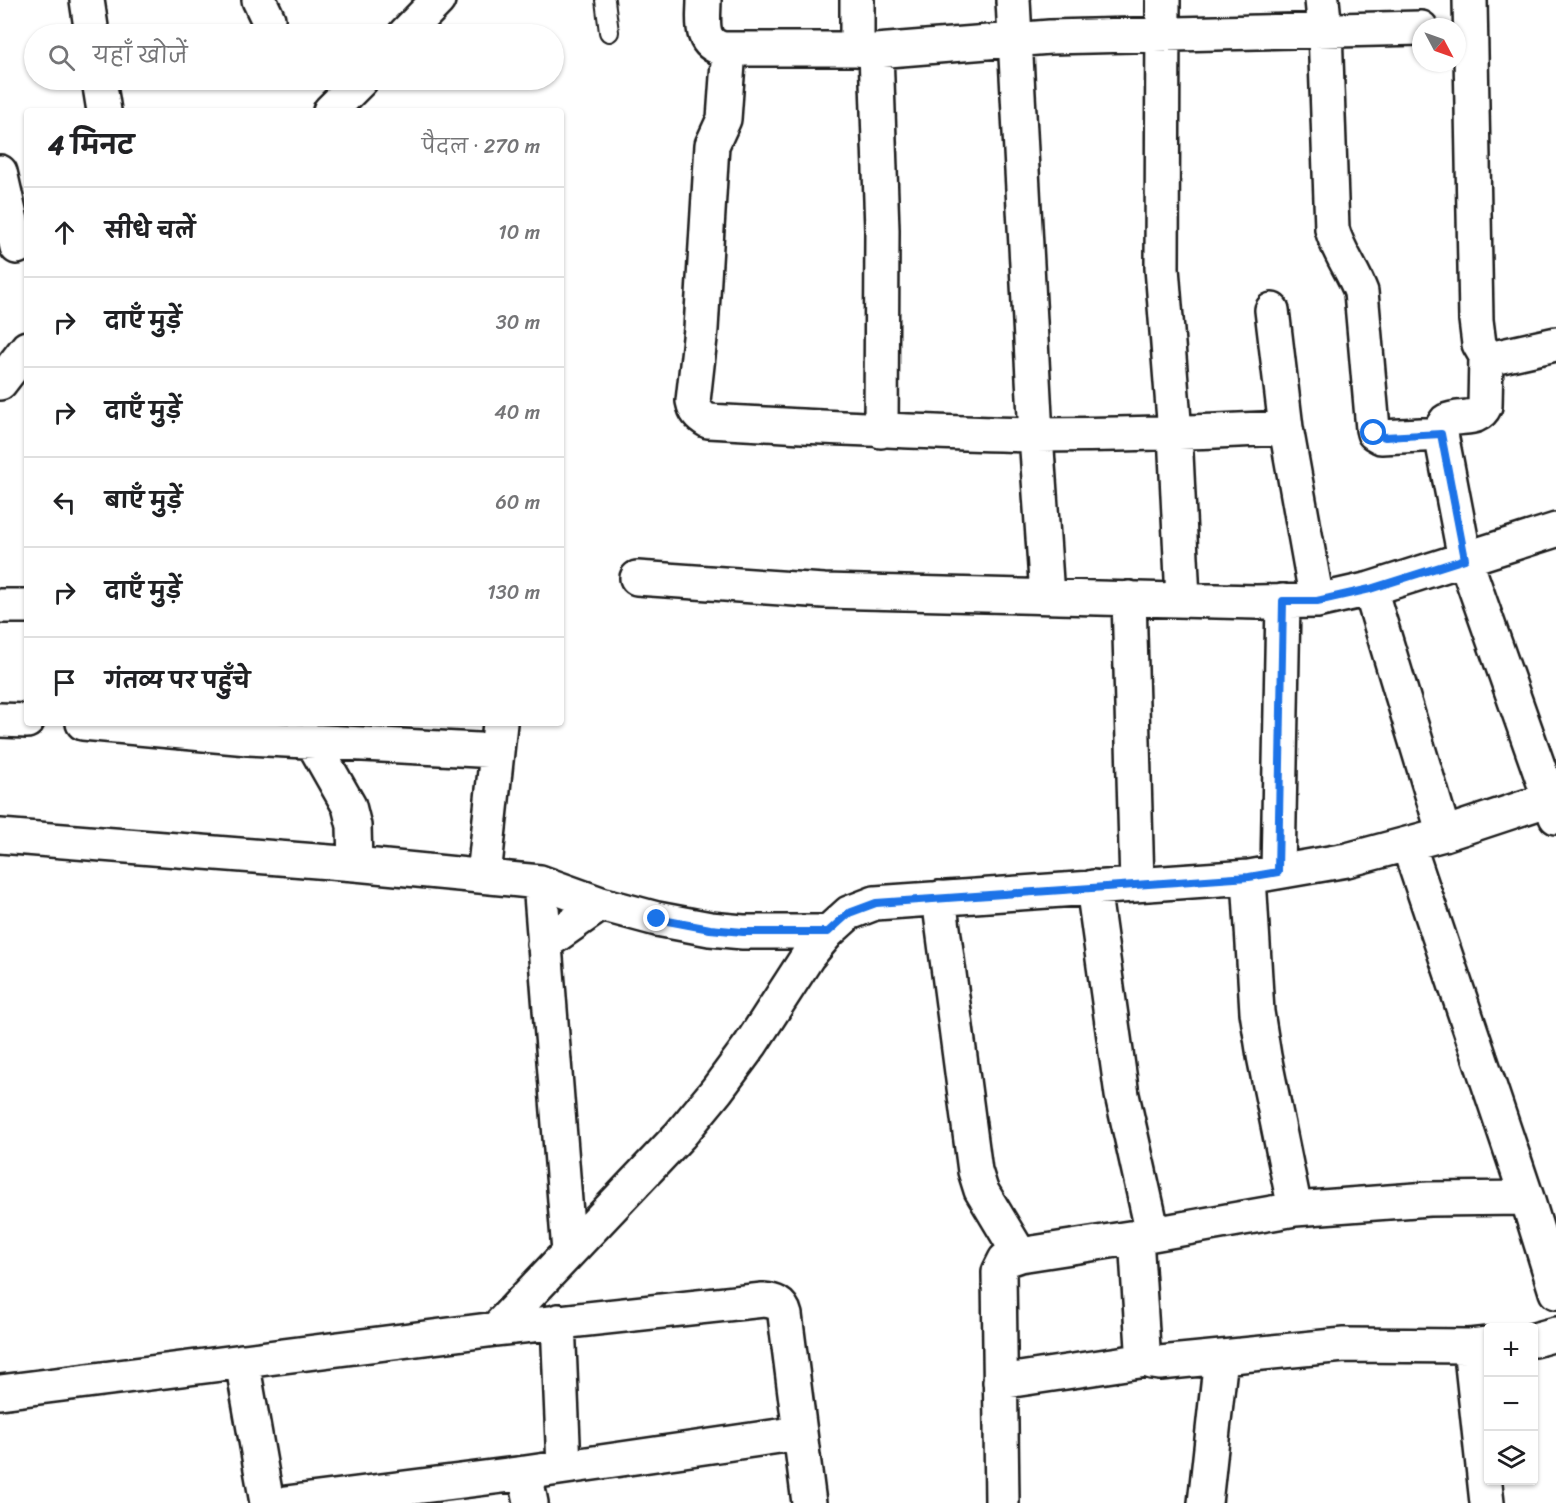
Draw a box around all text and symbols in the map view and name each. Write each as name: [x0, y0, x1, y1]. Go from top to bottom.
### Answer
north arrow: [1412, 18, 1466, 72]
search box: [24, 24, 564, 90]
text: यहाँ खोजें: [93, 36, 188, 75]
icon: search: [45, 41, 78, 74]
text: 4 मिनट: [48, 122, 134, 168]
text: पैदल · 270 m: [422, 129, 540, 164]
text: सीधे चलें: [105, 211, 195, 250]
text: 10 m: [498, 215, 540, 250]
icon: ahead: [48, 216, 81, 249]
text: दाएँ मुड़ें: [105, 301, 182, 340]
text: 30 m: [496, 305, 540, 340]
icon: right: [48, 306, 81, 339]
text: दाएँ मुड़ें: [105, 391, 182, 430]
text: 40 m: [494, 395, 540, 430]
icon: right: [48, 396, 81, 429]
route start: [1360, 419, 1386, 445]
text: बाएँ मुड़ें: [105, 481, 182, 520]
text: 60 m: [495, 485, 540, 520]
icon: left: [48, 486, 81, 519]
text: दाएँ मुड़ें: [105, 571, 182, 610]
text: 130 m: [487, 575, 540, 610]
icon: right: [48, 576, 81, 609]
text: गंतव्य पर पहुँचे: [105, 661, 250, 700]
icon: arrive: [48, 666, 81, 699]
route end: [643, 905, 669, 931]
map controls: [1484, 1323, 1538, 1485]
button: +: [1484, 1323, 1538, 1377]
button: −: [1484, 1377, 1538, 1431]
button: layers: [1484, 1431, 1538, 1485]

